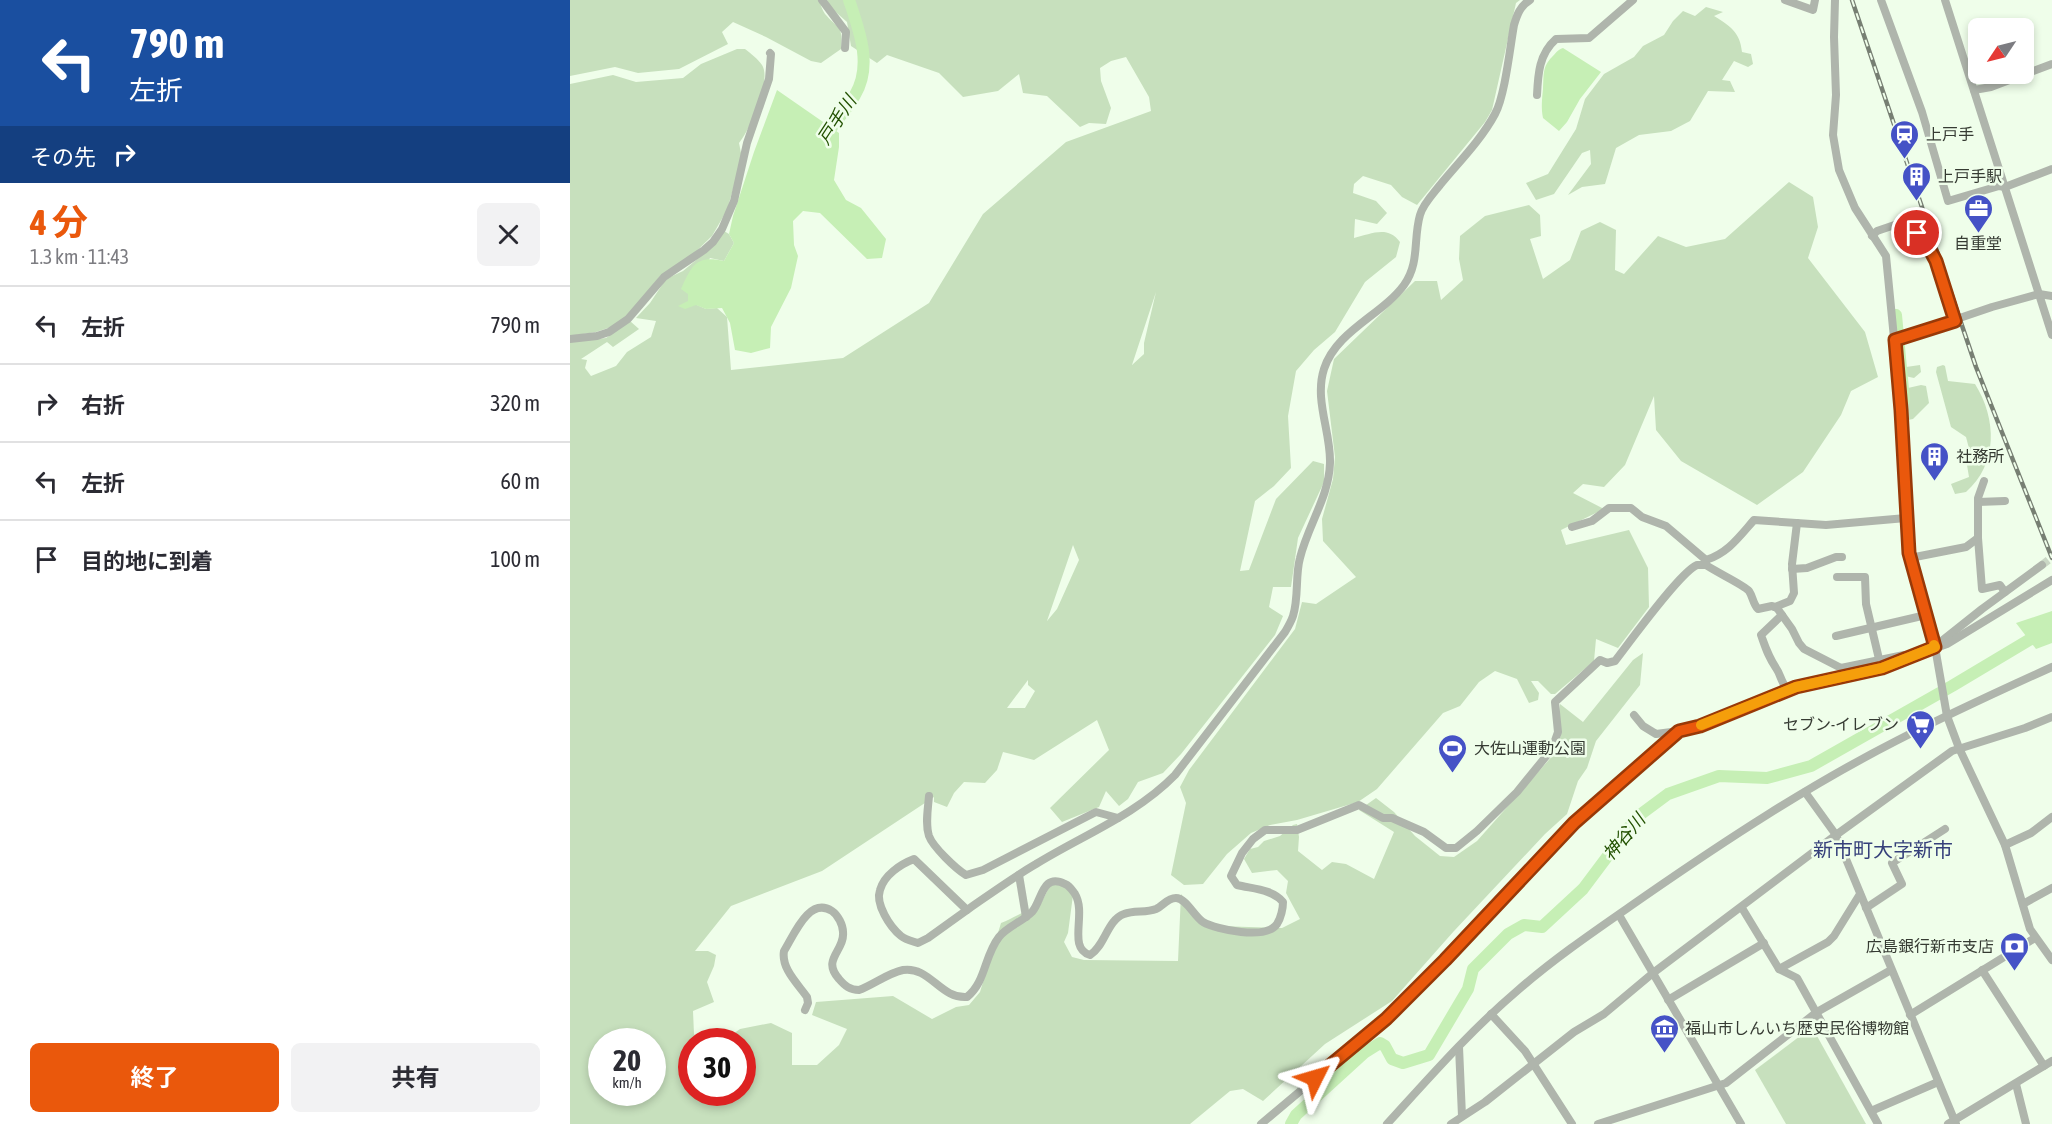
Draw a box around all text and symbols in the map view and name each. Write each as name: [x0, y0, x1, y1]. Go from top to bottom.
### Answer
north arrow: [1968, 18, 2034, 84]
map controls: [1968, 18, 2034, 84]
text: 790 m: [129, 19, 224, 67]
icon: left: [30, 24, 108, 102]
text: 左折: [129, 75, 183, 106]
water label: 戸手川: [813, 90, 861, 148]
station icon: 上戸手: [1889, 118, 1921, 160]
place label: 上戸手: [1926, 125, 1974, 143]
icon: right: [108, 138, 141, 171]
text: その先: [30, 144, 96, 170]
building icon: 上戸手駅: [1901, 160, 1933, 202]
place label: 上戸手駅: [1938, 167, 2002, 185]
office icon: 自重堂: [1962, 192, 1994, 234]
text: 4 分: [30, 201, 88, 243]
button: close: [477, 203, 540, 266]
pin: [1891, 207, 1942, 258]
icon: arrive: [1900, 216, 1933, 249]
place label: 自重堂: [1954, 234, 2002, 252]
text: 1.3 km · 11:43: [30, 245, 129, 268]
icon: left: [30, 309, 63, 342]
text: 790 m: [490, 312, 540, 338]
text: 左折: [81, 314, 125, 340]
icon: right: [30, 387, 63, 420]
text: 320 m: [490, 390, 540, 416]
text: 右折: [81, 392, 125, 418]
building icon: 社務所: [1919, 440, 1951, 482]
place label: 社務所: [1956, 447, 2004, 465]
icon: left: [30, 465, 63, 498]
text: 60 m: [500, 468, 540, 494]
text: 左折: [81, 470, 125, 496]
icon: arrive: [30, 543, 63, 576]
text: 100 m: [490, 546, 540, 572]
text: 目的地に到着: [81, 548, 213, 574]
supermarket icon: セブン-イレブン: [1904, 708, 1936, 750]
place label: セブン-イレブン: [1783, 715, 1899, 733]
sports icon: 大佐山運動公園: [1437, 732, 1469, 774]
place label: 大佐山運動公園: [1474, 739, 1586, 757]
water label: 神谷川: [1598, 808, 1650, 864]
district label: 新市町大字新市: [1813, 838, 1953, 861]
bank icon: 広島銀行新市支店: [1999, 930, 2031, 972]
place label: 広島銀行新市支店: [1866, 937, 1994, 955]
museum icon: 福山市しんいち歴史民俗博物館: [1648, 1012, 1680, 1054]
place label: 福山市しんいち歴史民俗博物館: [1685, 1019, 1909, 1037]
speed limit sign: 30: [678, 1028, 756, 1106]
button: 終了: [30, 1043, 279, 1112]
button: 共有: [291, 1043, 540, 1112]
text: 20: [613, 1043, 641, 1077]
position arrow: [1283, 1046, 1347, 1110]
text: km/h: [612, 1074, 642, 1091]

